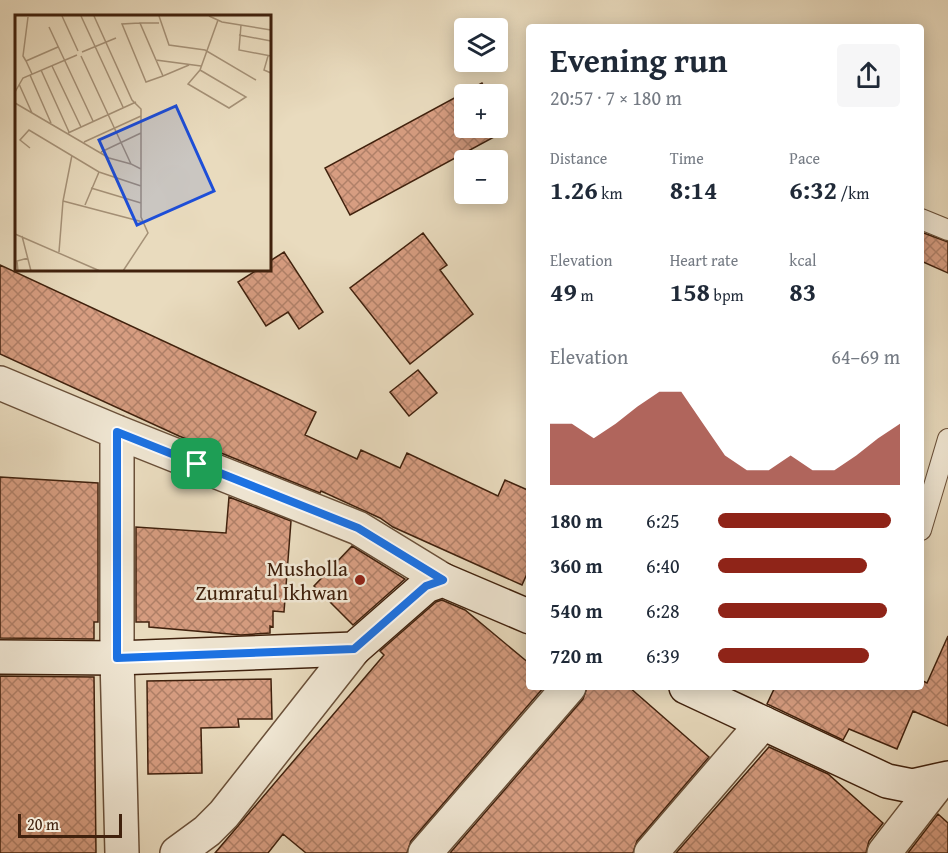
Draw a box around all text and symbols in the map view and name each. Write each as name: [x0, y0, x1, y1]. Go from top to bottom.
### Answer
inset map: [15, 15, 272, 272]
map controls: [454, 18, 508, 204]
button: layers: [454, 18, 508, 72]
text: Evening run: [550, 36, 727, 84]
button: share: [837, 44, 900, 107]
text: 20:57 · 7 × 180 m: [550, 83, 682, 112]
button: +: [454, 84, 508, 138]
text: Distance: [550, 146, 607, 170]
text: Time: [670, 146, 704, 170]
text: Pace: [789, 146, 820, 170]
button: −: [454, 150, 508, 204]
text: 1.26: [550, 170, 598, 209]
text: 8:14: [670, 170, 717, 209]
text: 6:32: [789, 170, 837, 209]
text: km: [598, 181, 622, 205]
text: /km: [837, 181, 869, 205]
text: Elevation: [550, 248, 613, 272]
text: Heart rate: [670, 248, 738, 272]
text: kcal: [789, 248, 817, 272]
text: 49: [550, 272, 577, 311]
text: 158: [670, 272, 710, 311]
text: 83: [789, 272, 816, 311]
text: m: [577, 283, 594, 307]
text: bpm: [710, 283, 744, 307]
text: Elevation: [550, 342, 628, 371]
text: 64–69 m: [831, 342, 900, 371]
pin: [171, 438, 222, 489]
icon: arrive: [180, 447, 213, 480]
text: 180 m: [550, 506, 603, 535]
text: 6:25: [646, 506, 680, 535]
text: 360 m: [550, 551, 603, 580]
text: 6:40: [646, 551, 680, 580]
place label: Musholla Zumratul Ikhwan: [195, 553, 348, 608]
marker: Musholla Zumratul Ikhwan: [353, 573, 367, 587]
text: 540 m: [550, 596, 603, 625]
text: 6:28: [646, 596, 680, 625]
text: 720 m: [550, 641, 603, 670]
text: 6:39: [646, 641, 680, 670]
scale bar: [18, 811, 122, 838]
text: 20 m: [27, 812, 59, 836]

